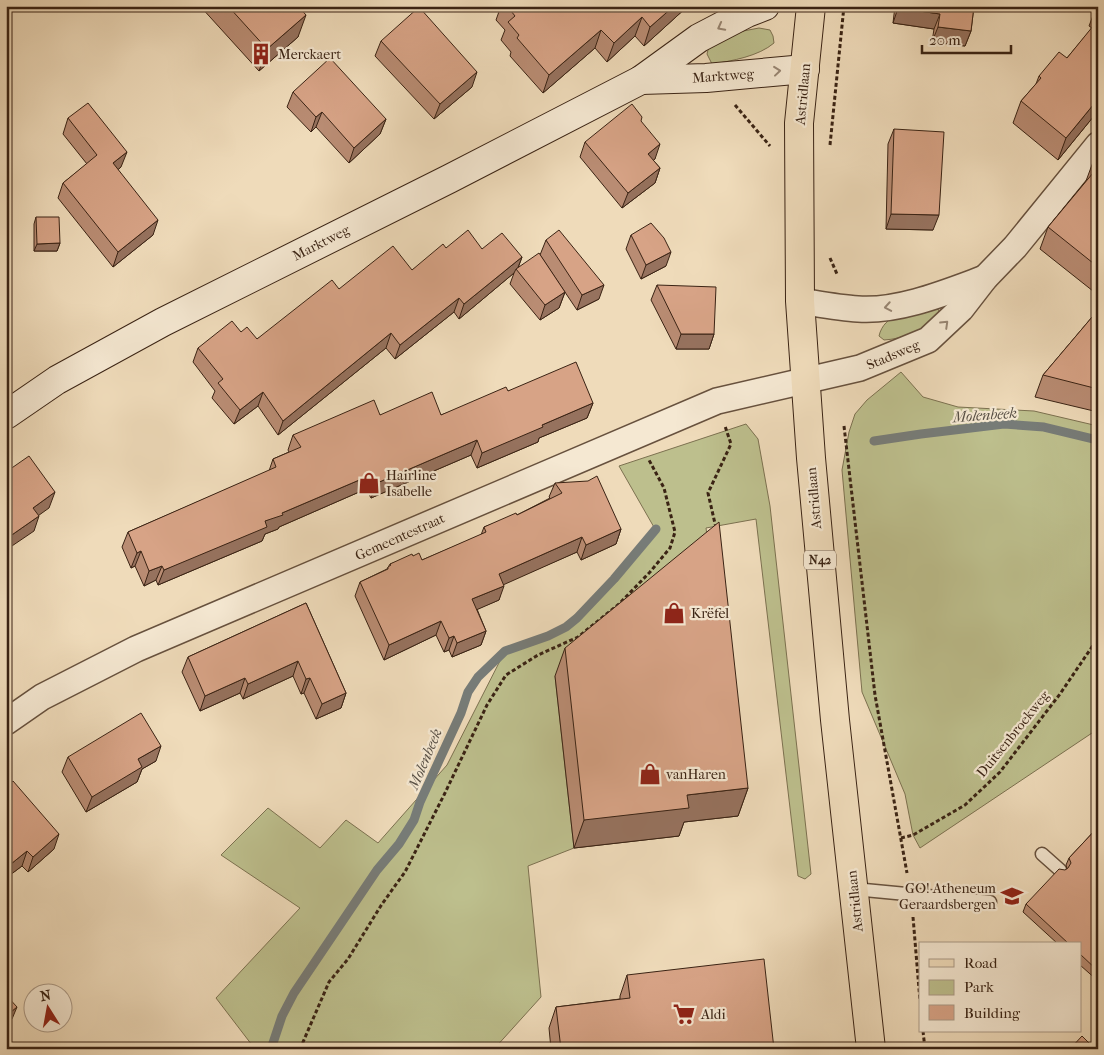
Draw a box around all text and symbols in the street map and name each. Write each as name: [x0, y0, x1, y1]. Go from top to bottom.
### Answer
one-way arrow: [717, 20, 726, 30]
scale bar: [922, 22, 1010, 54]
text: 20 m: [929, 31, 961, 49]
building icon: Merckaert: [248, 41, 274, 67]
place label: Merckaert: [278, 46, 341, 63]
street label: Astridlaan: [792, 62, 814, 127]
street label: Marktweg: [692, 65, 755, 87]
one-way arrow: [773, 66, 781, 77]
street label: Marktweg: [290, 221, 353, 265]
one-way arrow: [884, 301, 892, 311]
one-way arrow: [940, 321, 949, 330]
street label: Stadsweg: [864, 336, 923, 374]
water label: Molenbeek: [951, 404, 1018, 426]
street label: Astridlaan: [803, 466, 825, 531]
place label: Hairline Isabelle: [386, 467, 437, 500]
shop icon: Hairline Isabelle: [356, 470, 382, 496]
street label: Gemeentestraat: [353, 510, 447, 564]
road number: N42: [804, 550, 836, 570]
shop icon: Krëfel: [661, 600, 687, 626]
place label: Krëfel: [691, 605, 729, 622]
street label: Duitsenbroekweg: [973, 687, 1053, 781]
water label: Molenbeek: [404, 726, 446, 793]
shop icon: vanHaren: [637, 761, 663, 787]
place label: vanHaren: [666, 766, 726, 783]
street label: Astridlaan: [843, 869, 867, 934]
place label: GO! Atheneum Geraardsbergen: [899, 880, 996, 913]
school or university icon: GO! Atheneum Geraardsbergen: [999, 883, 1025, 909]
legend: [919, 942, 1082, 1032]
text: Road: [964, 954, 998, 972]
text: Park: [964, 978, 994, 996]
north arrow: [22, 982, 72, 1032]
text: N: [39, 986, 53, 1005]
supermarket icon: Aldi: [671, 1001, 697, 1027]
text: Building: [964, 1004, 1021, 1022]
place label: Aldi: [700, 1006, 726, 1023]

